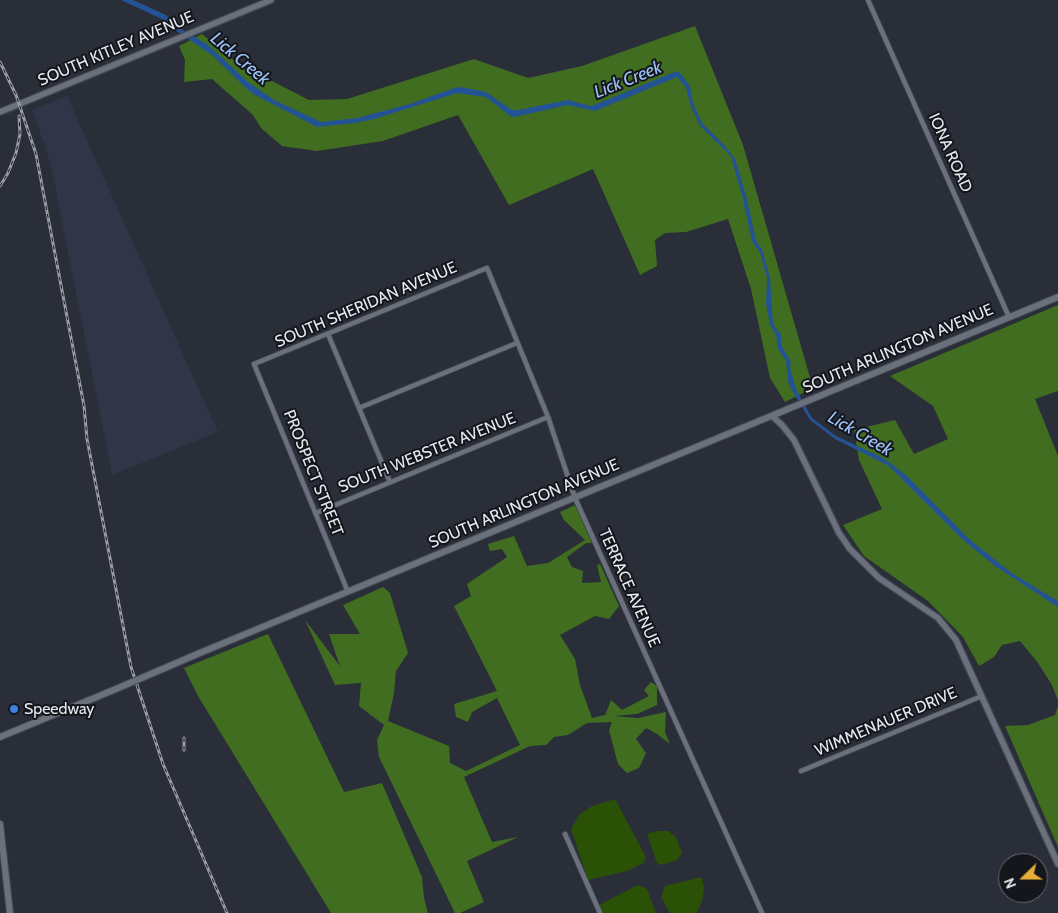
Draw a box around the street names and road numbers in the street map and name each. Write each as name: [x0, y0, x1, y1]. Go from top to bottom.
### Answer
street label: SOUTH KITLEY AVENUE: [35, 7, 197, 91]
street label: IONA ROAD: [924, 111, 976, 195]
street label: SOUTH SHERIDAN AVENUE: [272, 258, 460, 352]
street label: SOUTH ARLINGTON AVENUE: [800, 300, 996, 398]
street label: PROSPECT STREET: [279, 407, 347, 539]
street label: SOUTH WEBSTER AVENUE: [336, 409, 518, 497]
street label: SOUTH ARLINGTON AVENUE: [426, 455, 622, 553]
street label: TERRACE AVENUE: [594, 526, 664, 650]
street label: WIMMENAUER DRIVE: [812, 683, 960, 761]

